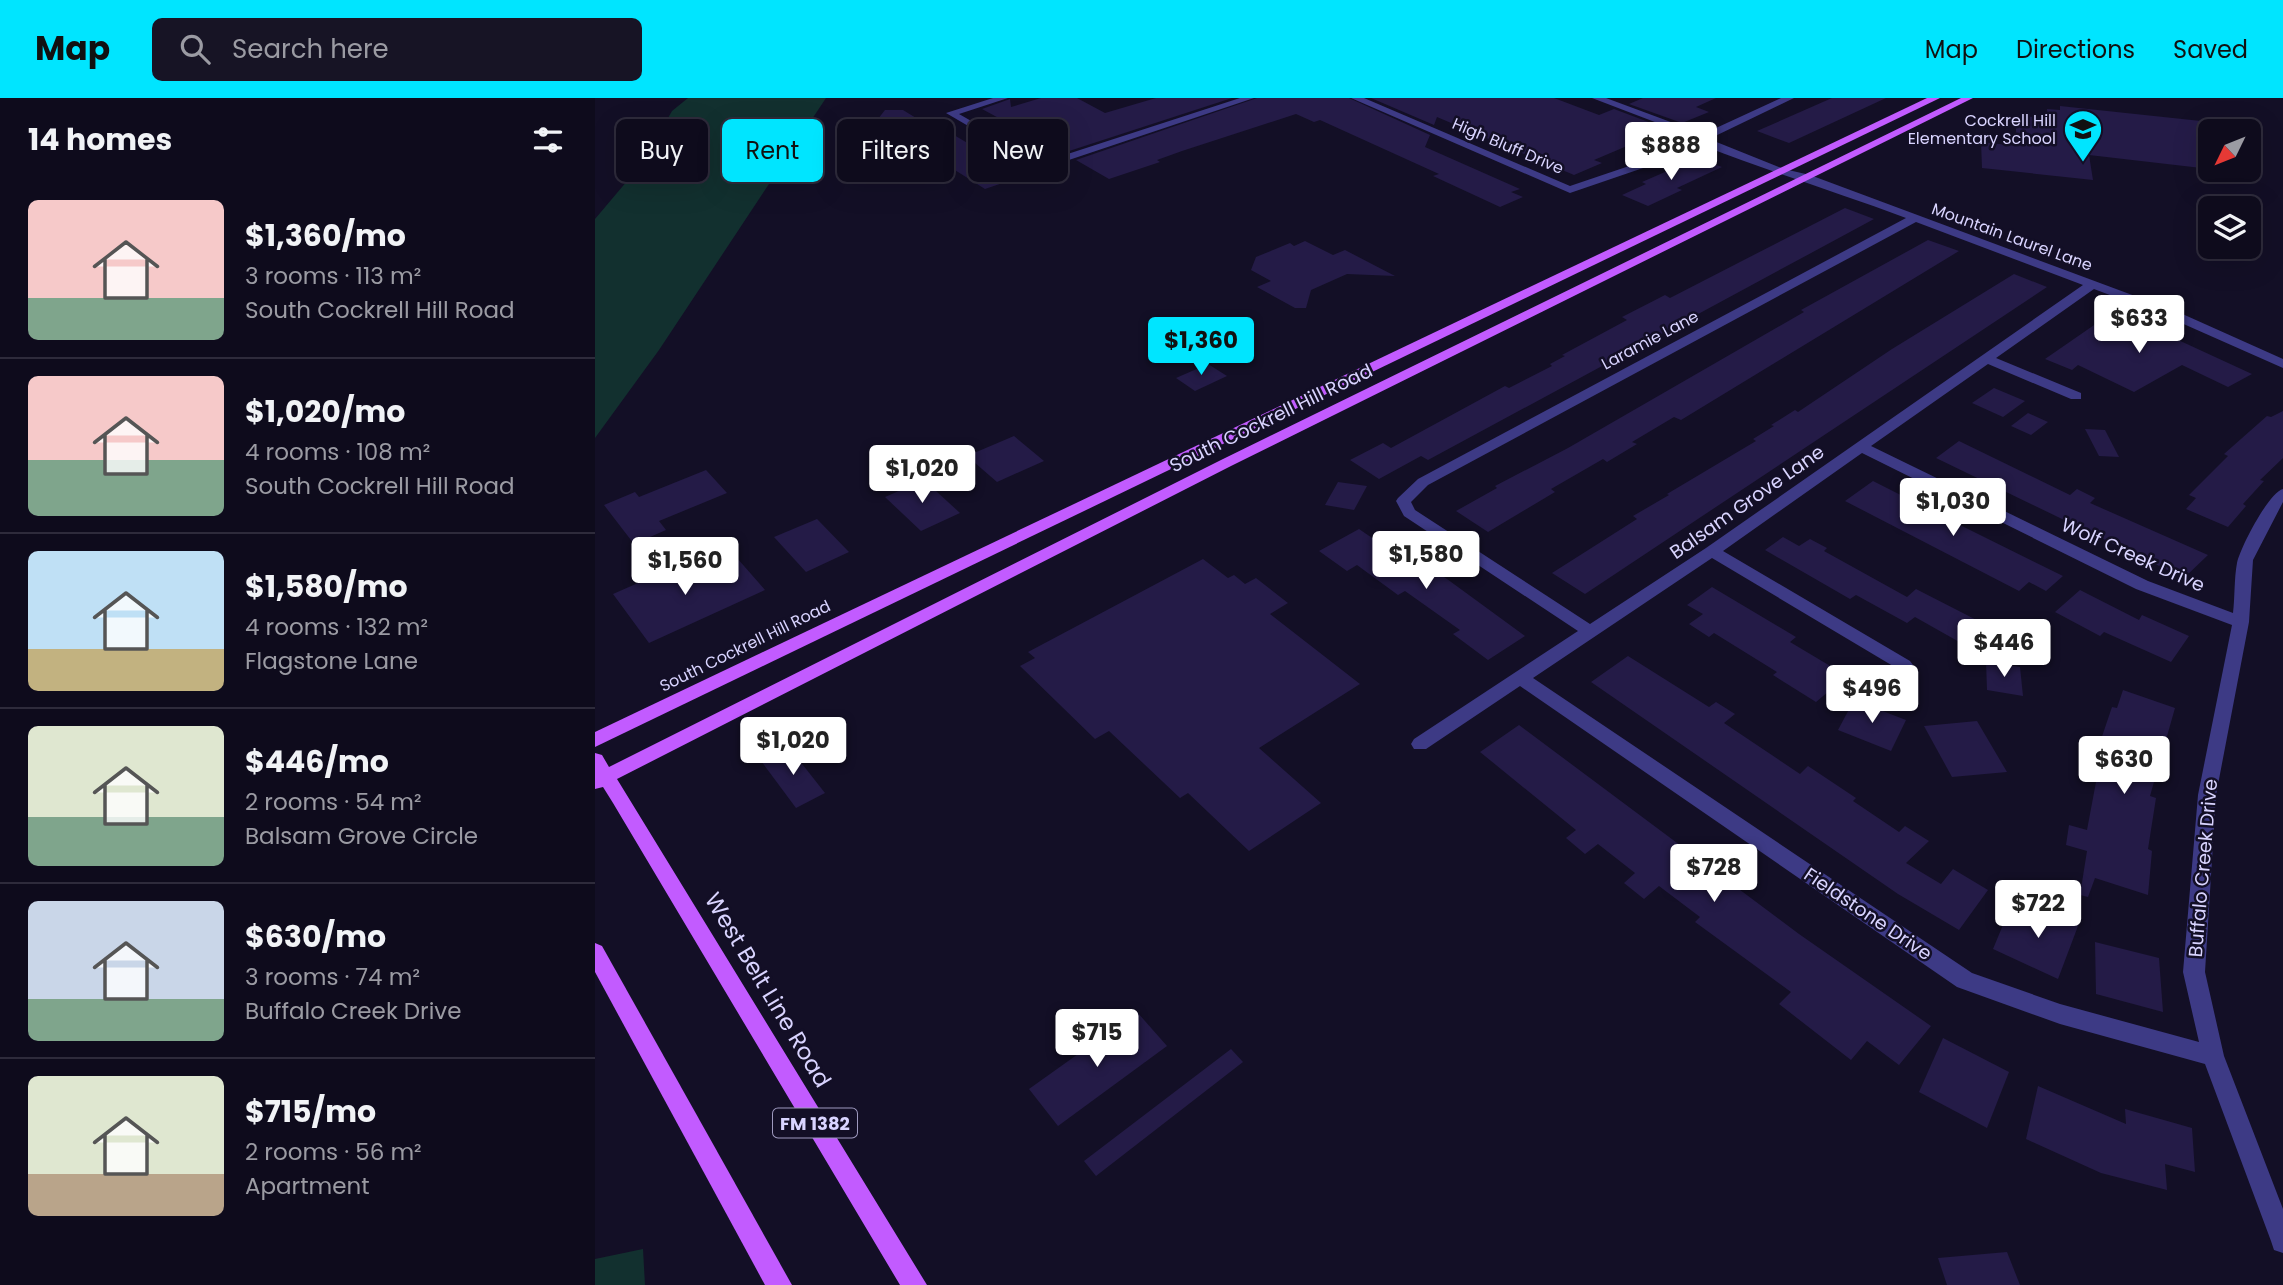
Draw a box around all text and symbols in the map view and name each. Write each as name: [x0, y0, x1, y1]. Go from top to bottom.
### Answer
search box: [152, 18, 642, 81]
text: Map: [35, 25, 110, 72]
icon: search: [176, 30, 214, 68]
text: Search here: [232, 31, 389, 67]
text: Map: [1925, 33, 1978, 66]
text: Directions: [2016, 33, 2135, 66]
text: Saved: [2173, 33, 2248, 66]
school or university icon: Cockrell Hill Elementary School: [2062, 108, 2104, 163]
place label: Cockrell Hill Elementary School: [1908, 109, 2056, 150]
street label: High Bluff Drive: [1449, 112, 1567, 180]
text: 14 homes: [28, 118, 172, 161]
chip: Buy: [616, 119, 708, 182]
chip: Rent: [722, 119, 823, 182]
chip: Filters: [837, 119, 954, 182]
chip: New: [968, 119, 1068, 182]
north arrow: [2198, 119, 2261, 182]
map controls: [2198, 119, 2261, 259]
icon: filters: [529, 121, 567, 159]
pin: $888: [1630, 122, 1712, 182]
text: $888: [1641, 129, 1701, 161]
button: layers: [2198, 196, 2261, 259]
street label: Mountain Laurel Lane: [1928, 197, 2096, 277]
text: $1,360/mo: [245, 214, 406, 257]
icon: home: [84, 228, 168, 312]
text: 3 rooms · 113 m²: [245, 260, 421, 292]
text: South Cockrell Hill Road: [245, 294, 515, 326]
pin: $633: [2098, 296, 2180, 355]
text: $633: [2110, 302, 2168, 334]
street label: Laramie Lane: [1597, 305, 1703, 375]
pin: $1,360: [1144, 317, 1258, 377]
text: $1,360: [1164, 324, 1238, 356]
street label: South Cockrell Hill Road: [1165, 357, 1377, 479]
text: $1,020/mo: [245, 390, 405, 433]
icon: home: [84, 404, 168, 488]
text: 4 rooms · 108 m²: [245, 436, 430, 468]
street label: Balsam Grove Lane: [1664, 438, 1830, 566]
pin: $1,020: [865, 446, 979, 505]
text: $1,020: [885, 452, 959, 484]
text: South Cockrell Hill Road: [245, 470, 515, 502]
pin: $1,030: [1896, 478, 2010, 538]
text: $1,030: [1916, 485, 1990, 517]
street label: Wolf Creek Drive: [2057, 511, 2209, 599]
pin: $1,580: [1369, 532, 1483, 591]
pin: $1,560: [628, 538, 742, 597]
text: $1,580: [1388, 538, 1464, 570]
text: $1,560: [648, 544, 722, 576]
text: $1,580/mo: [245, 565, 408, 608]
icon: home: [84, 579, 168, 663]
street label: South Cockrell Hill Road: [656, 595, 834, 697]
text: 4 rooms · 132 m²: [245, 611, 428, 643]
pin: $446: [1963, 620, 2045, 679]
text: $446: [1974, 626, 2034, 658]
text: Flagstone Lane: [245, 645, 418, 677]
pin: $496: [1831, 666, 1913, 725]
text: $496: [1842, 672, 1902, 704]
pin: $1,020: [736, 718, 850, 777]
text: $1,020: [756, 724, 830, 756]
pin: $630: [2083, 736, 2165, 796]
text: $446/mo: [245, 740, 389, 783]
text: $630: [2095, 743, 2153, 775]
icon: home: [84, 754, 168, 838]
street label: Buffalo Creek Drive: [2182, 778, 2224, 958]
text: 2 rooms · 54 m²: [245, 786, 422, 818]
text: Balsam Grove Circle: [245, 820, 478, 852]
pin: $728: [1673, 844, 1755, 904]
text: $728: [1686, 851, 1742, 883]
street label: Fieldstone Drive: [1799, 861, 1937, 967]
pin: $722: [1997, 880, 2079, 940]
street label: West Belt Line Road: [697, 886, 839, 1094]
text: $722: [2011, 887, 2065, 919]
text: $630/mo: [245, 915, 386, 958]
icon: home: [84, 929, 168, 1013]
text: 3 rooms · 74 m²: [245, 961, 420, 993]
text: Buffalo Creek Drive: [245, 995, 462, 1027]
pin: $715: [1056, 1010, 1138, 1069]
text: $715: [1071, 1016, 1123, 1048]
text: $715/mo: [245, 1090, 376, 1133]
icon: home: [84, 1104, 168, 1188]
road number: FM 1382: [773, 1108, 857, 1138]
text: 2 rooms · 56 m²: [245, 1136, 422, 1168]
text: Apartment: [245, 1170, 370, 1202]

